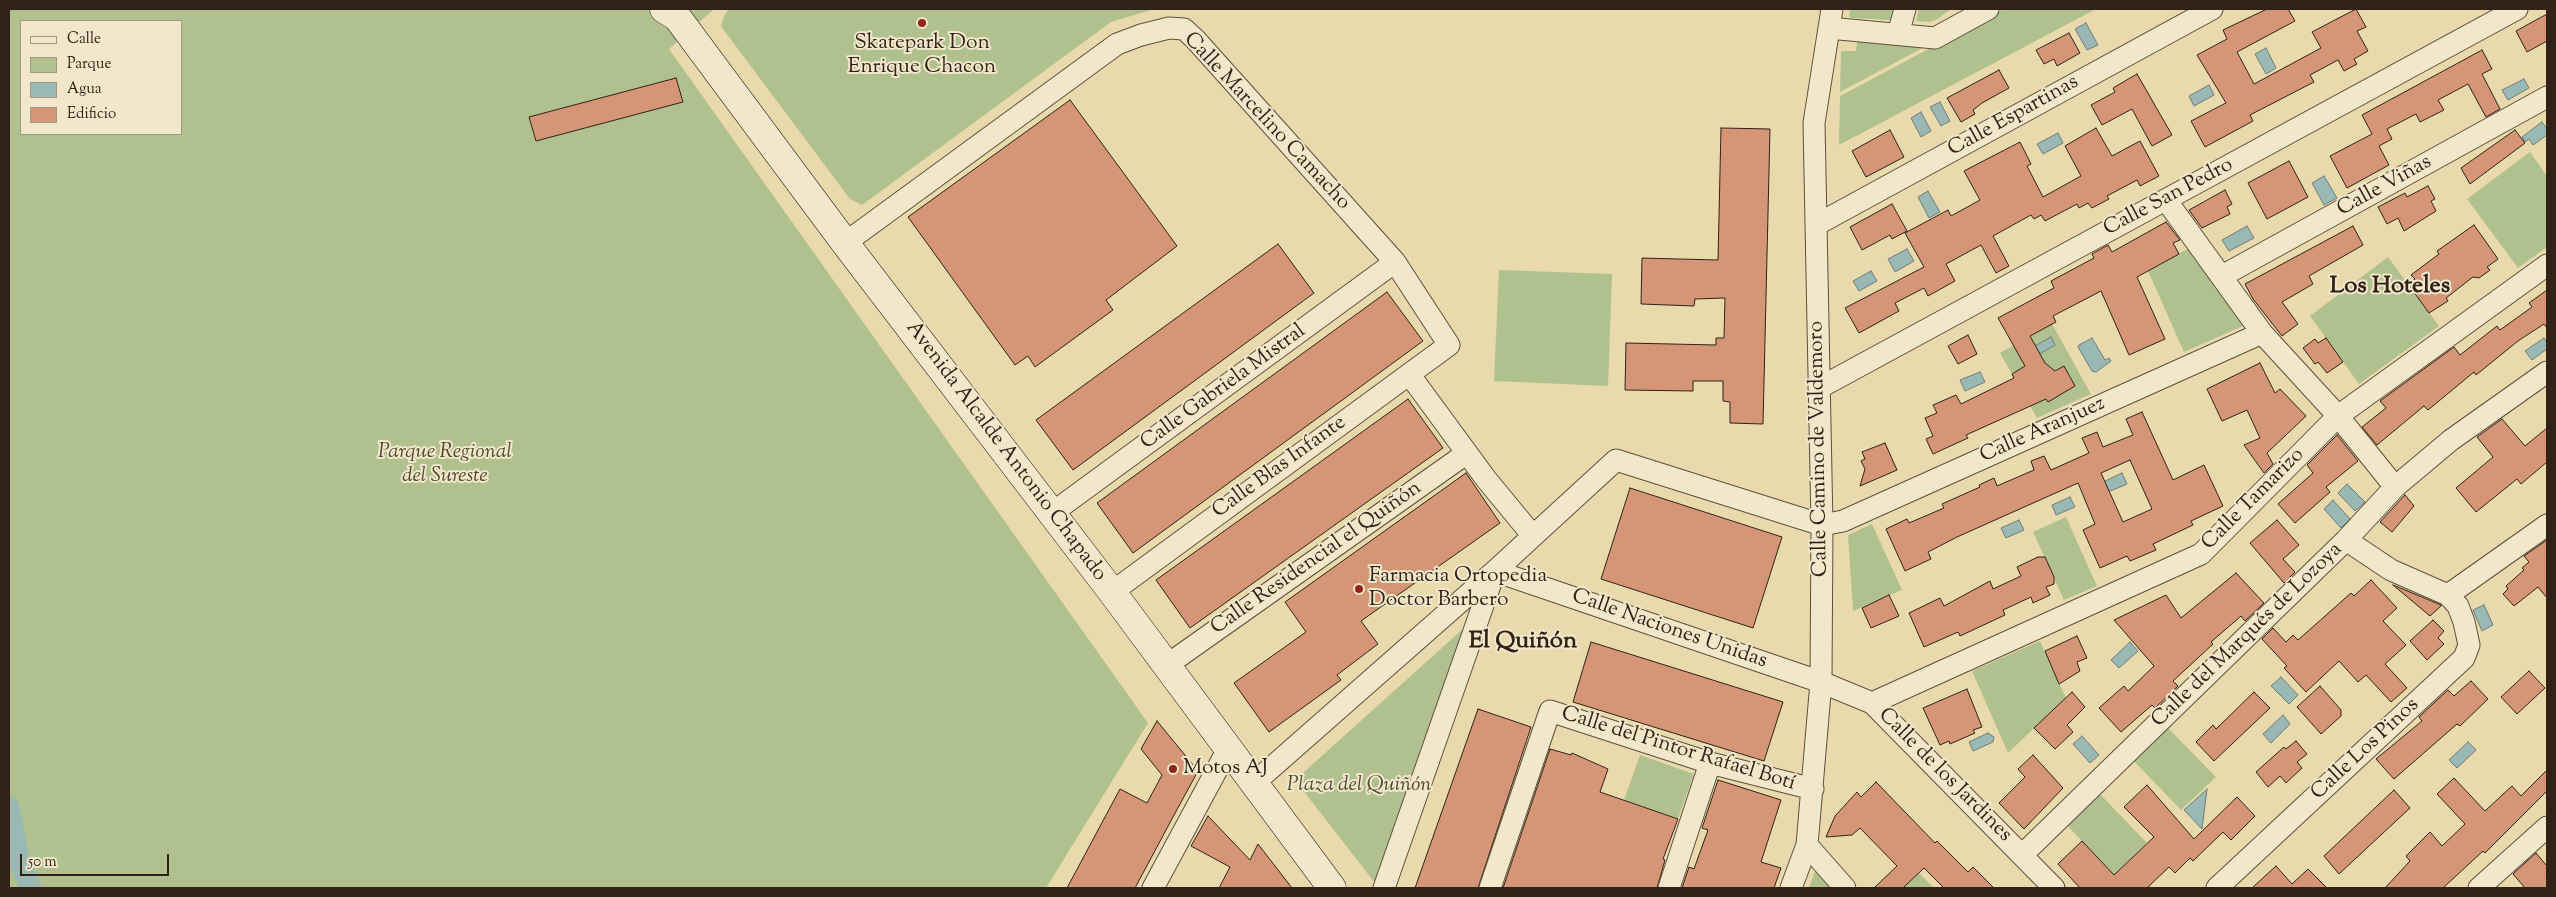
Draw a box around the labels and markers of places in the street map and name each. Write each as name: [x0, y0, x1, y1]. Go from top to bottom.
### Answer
marker: Skatepark Don Enrique Chacon: [916, 17, 928, 29]
place label: Skatepark Don Enrique Chacon: [848, 31, 996, 81]
place label: Farmacia Ortopedia Doctor Barbero: [1369, 564, 1547, 614]
marker: Farmacia Ortopedia Doctor Barbero: [1353, 583, 1365, 595]
place label: Motos AJ: [1183, 756, 1268, 782]
marker: Motos AJ: [1167, 763, 1179, 775]

